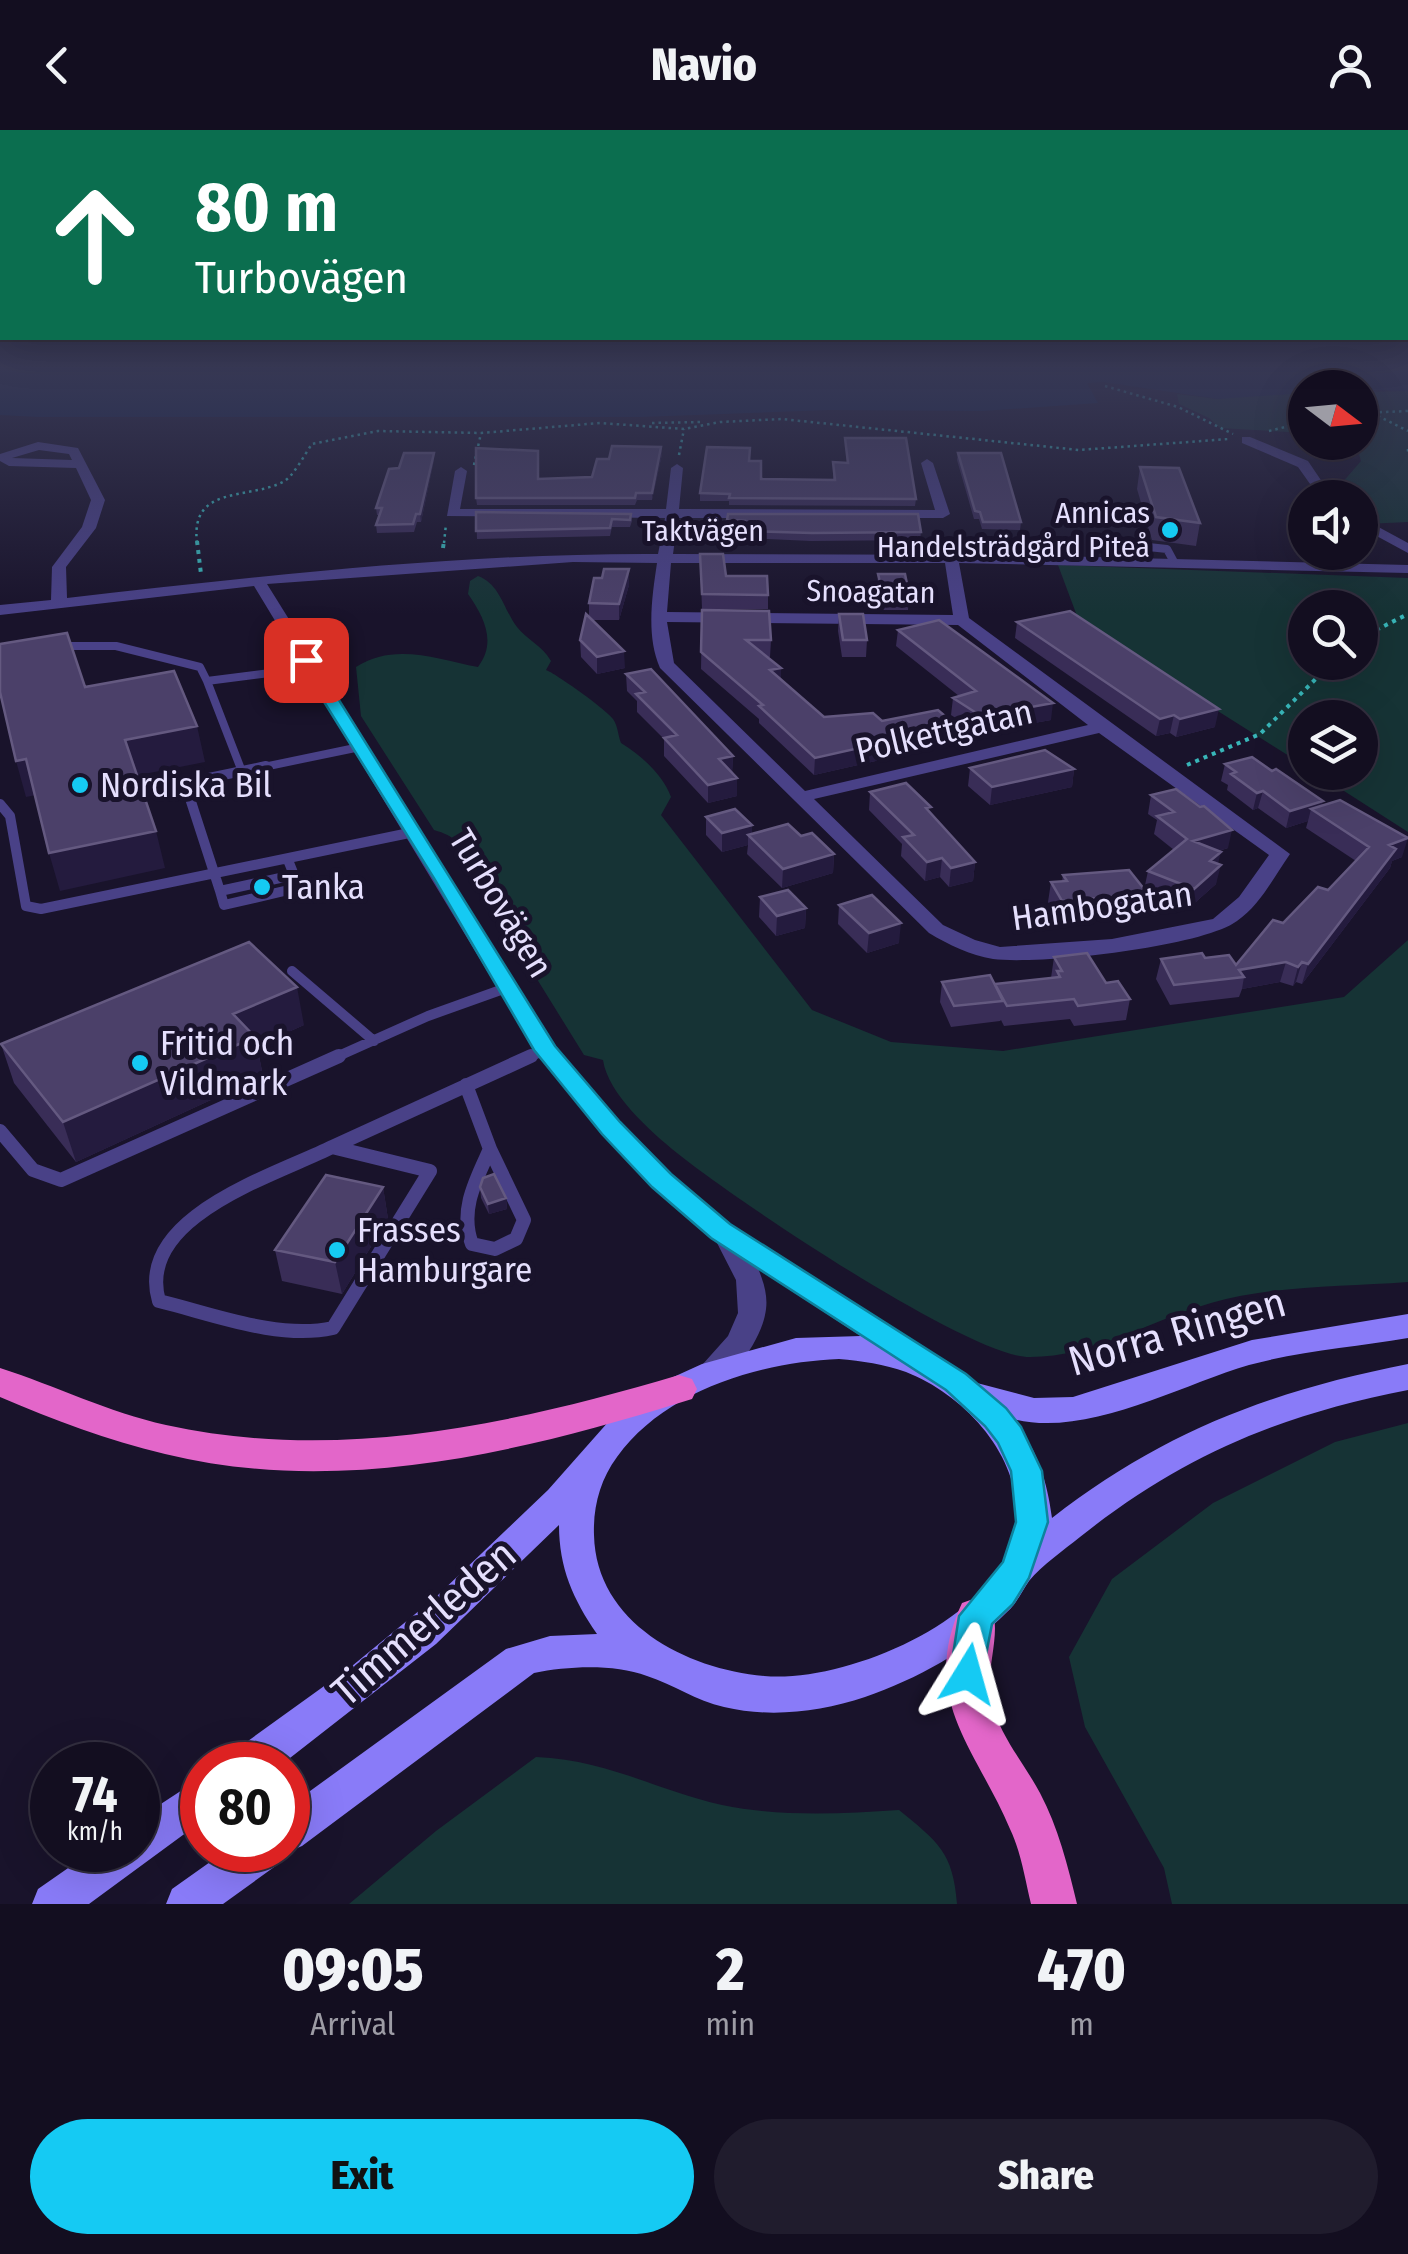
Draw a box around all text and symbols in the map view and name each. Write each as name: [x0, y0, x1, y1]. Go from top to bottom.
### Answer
icon: back: [30, 38, 85, 93]
text: Navio: [651, 38, 757, 92]
icon: person: [1323, 38, 1378, 93]
text: 80 m: [195, 166, 338, 250]
icon: ahead: [30, 170, 160, 300]
text: Turbovägen: [195, 251, 408, 305]
north arrow: [1288, 370, 1378, 460]
map controls: [1288, 370, 1378, 790]
button: sound: [1288, 480, 1378, 570]
place label: Annicas Handelsträdgård Piteå: [877, 495, 1150, 565]
street label: Taktvägen: [642, 513, 764, 549]
marker: Annicas Handelsträdgård Piteå: [1159, 519, 1181, 541]
street label: Snoagatan: [806, 573, 936, 611]
button: search: [1288, 590, 1378, 680]
pin: [264, 618, 349, 703]
icon: arrive: [279, 633, 334, 688]
street label: Polkettgatan: [851, 690, 1037, 772]
button: layers: [1288, 700, 1378, 790]
place label: Nordiska Bil: [100, 764, 272, 806]
marker: Nordiska Bil: [69, 774, 91, 796]
street label: Turbovägen: [440, 821, 562, 985]
place label: Tanka: [282, 866, 365, 908]
street label: Hambogatan: [1009, 873, 1195, 939]
marker: Tanka: [251, 876, 273, 898]
place label: Fritid och Vildmark: [160, 1022, 294, 1104]
marker: Fritid och Vildmark: [129, 1052, 151, 1074]
place label: Frasses Hamburgare: [357, 1209, 532, 1291]
marker: Frasses Hamburgare: [326, 1239, 348, 1261]
street label: Norra Ringen: [1063, 1277, 1291, 1387]
street label: Timmerleden: [322, 1530, 526, 1716]
position arrow: [916, 1622, 1020, 1726]
speed limit sign: 80: [180, 1742, 310, 1872]
text: 74: [72, 1765, 118, 1825]
text: km/h: [67, 1817, 123, 1847]
text: 09:05: [282, 1934, 424, 2006]
text: 2: [716, 1934, 744, 2006]
text: 470: [1037, 1934, 1126, 2006]
text: Arrival: [310, 2005, 395, 2043]
text: min: [706, 2005, 755, 2043]
text: m: [1069, 2005, 1094, 2043]
button: Exit: [30, 2119, 694, 2234]
button: Share: [714, 2119, 1378, 2234]

